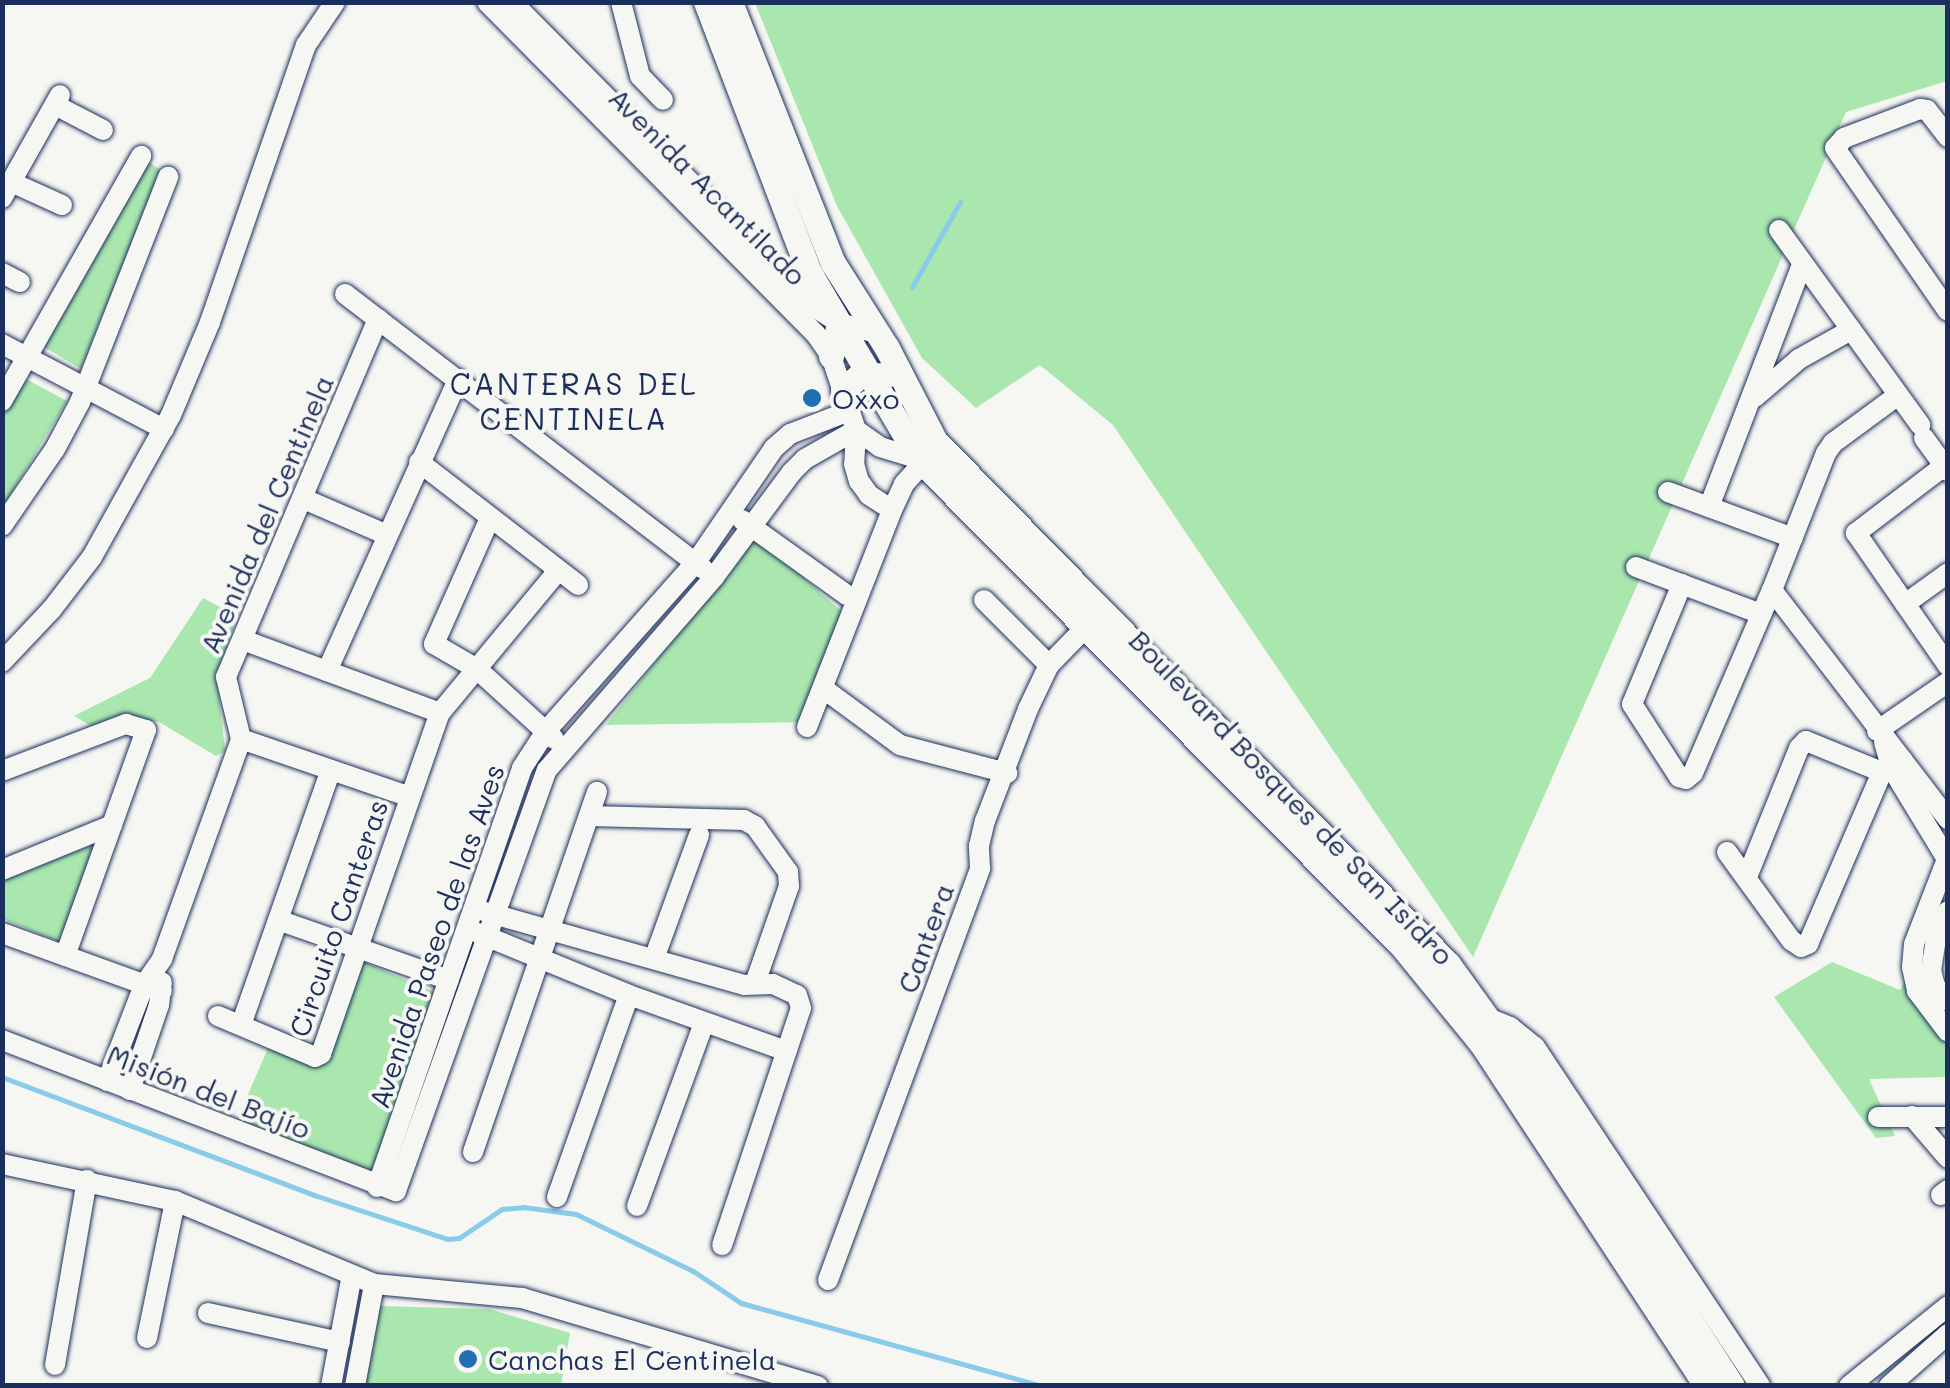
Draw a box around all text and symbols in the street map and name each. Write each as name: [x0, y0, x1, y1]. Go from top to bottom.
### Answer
street label: Avenida Acantilado: [602, 80, 814, 292]
district label: CANTERAS DEL CENTINELA: [450, 365, 698, 436]
street label: Avenida del Centinela: [192, 370, 340, 658]
place label: Oxxo: [832, 381, 899, 415]
marker: Oxxo: [801, 387, 823, 409]
street label: Boulevard Bosques de San Isidro: [1123, 623, 1461, 971]
street label: Avenida Paseo de las Aves: [361, 760, 511, 1112]
street label: Circuito Canteras: [282, 795, 394, 1041]
street label: Cantera: [890, 879, 960, 997]
street label: Misión del Bajío: [103, 1037, 315, 1145]
place label: Canchas El Centinela: [488, 1342, 776, 1376]
marker: Canchas El Centinela: [457, 1348, 479, 1370]

